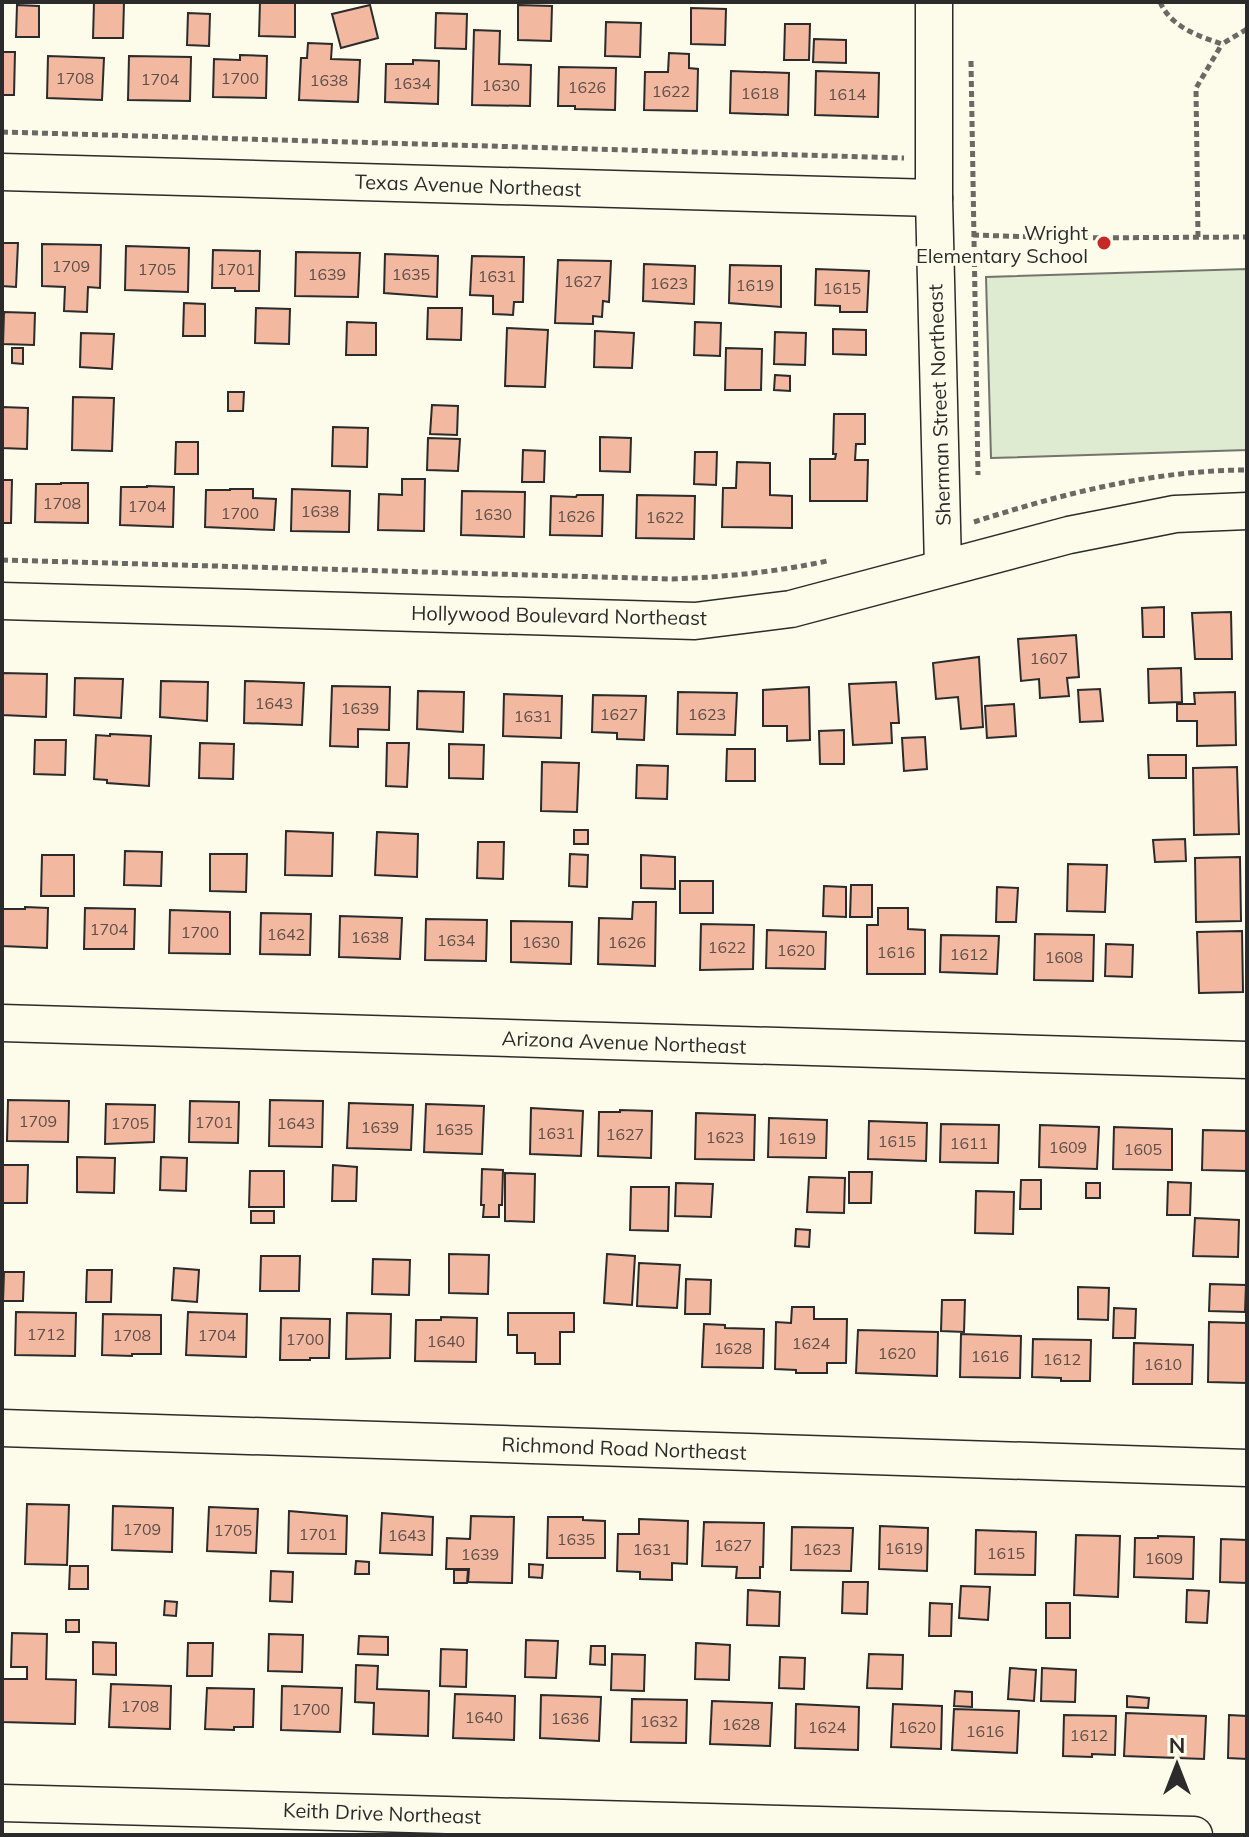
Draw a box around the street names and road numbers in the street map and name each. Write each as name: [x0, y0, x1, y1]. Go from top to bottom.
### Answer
street label: Texas Avenue Northeast: [354, 169, 582, 201]
street label: Sherman Street Northeast: [922, 284, 956, 526]
street label: Hollywood Boulevard Northeast: [411, 600, 707, 630]
street label: Arizona Avenue Northeast: [501, 1025, 747, 1059]
street label: Richmond Road Northeast: [501, 1431, 747, 1465]
street label: Keith Drive Northeast: [283, 1797, 481, 1829]

